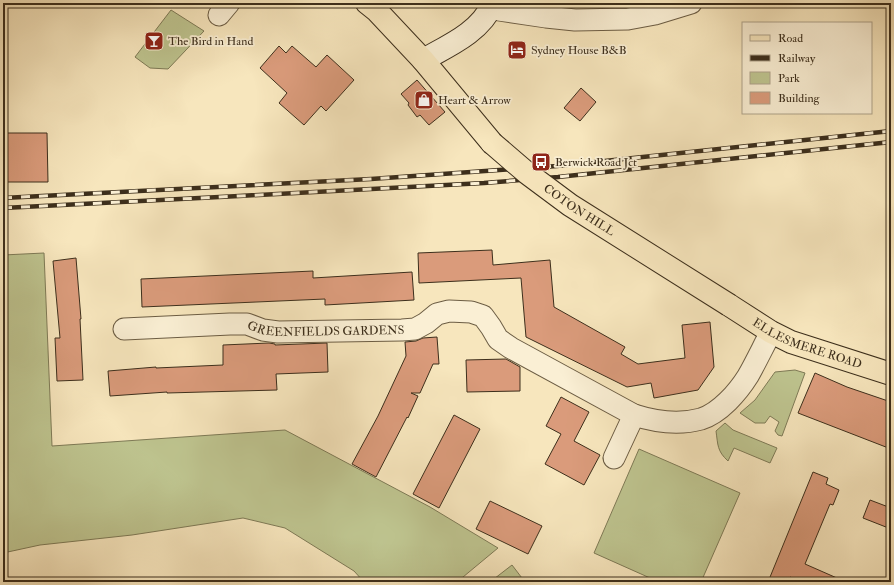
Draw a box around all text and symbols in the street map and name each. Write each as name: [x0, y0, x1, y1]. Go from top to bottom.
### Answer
legend: [742, 22, 872, 114]
bar icon: The Bird in Hand: [143, 30, 165, 52]
text: Road: [778, 31, 803, 46]
place label: The Bird in Hand: [168, 34, 253, 49]
hotel icon: Sydney House B&B: [506, 39, 528, 61]
place label: Sydney House B&B: [531, 43, 627, 58]
text: Railway: [778, 51, 816, 66]
text: Park: [778, 71, 800, 86]
shop icon: Heart & Arrow: [413, 89, 435, 111]
text: Building: [778, 91, 821, 106]
place label: Heart & Arrow: [438, 93, 511, 108]
bus stop icon: Berwick Road Jct: [530, 151, 552, 173]
place label: Berwick Road Jct: [555, 155, 637, 170]
street label: COTON HILL: [541, 181, 618, 239]
street label: ELLESMERE ROAD: [750, 315, 864, 372]
street label: GREENFIELDS GARDENS: [245, 317, 405, 340]

